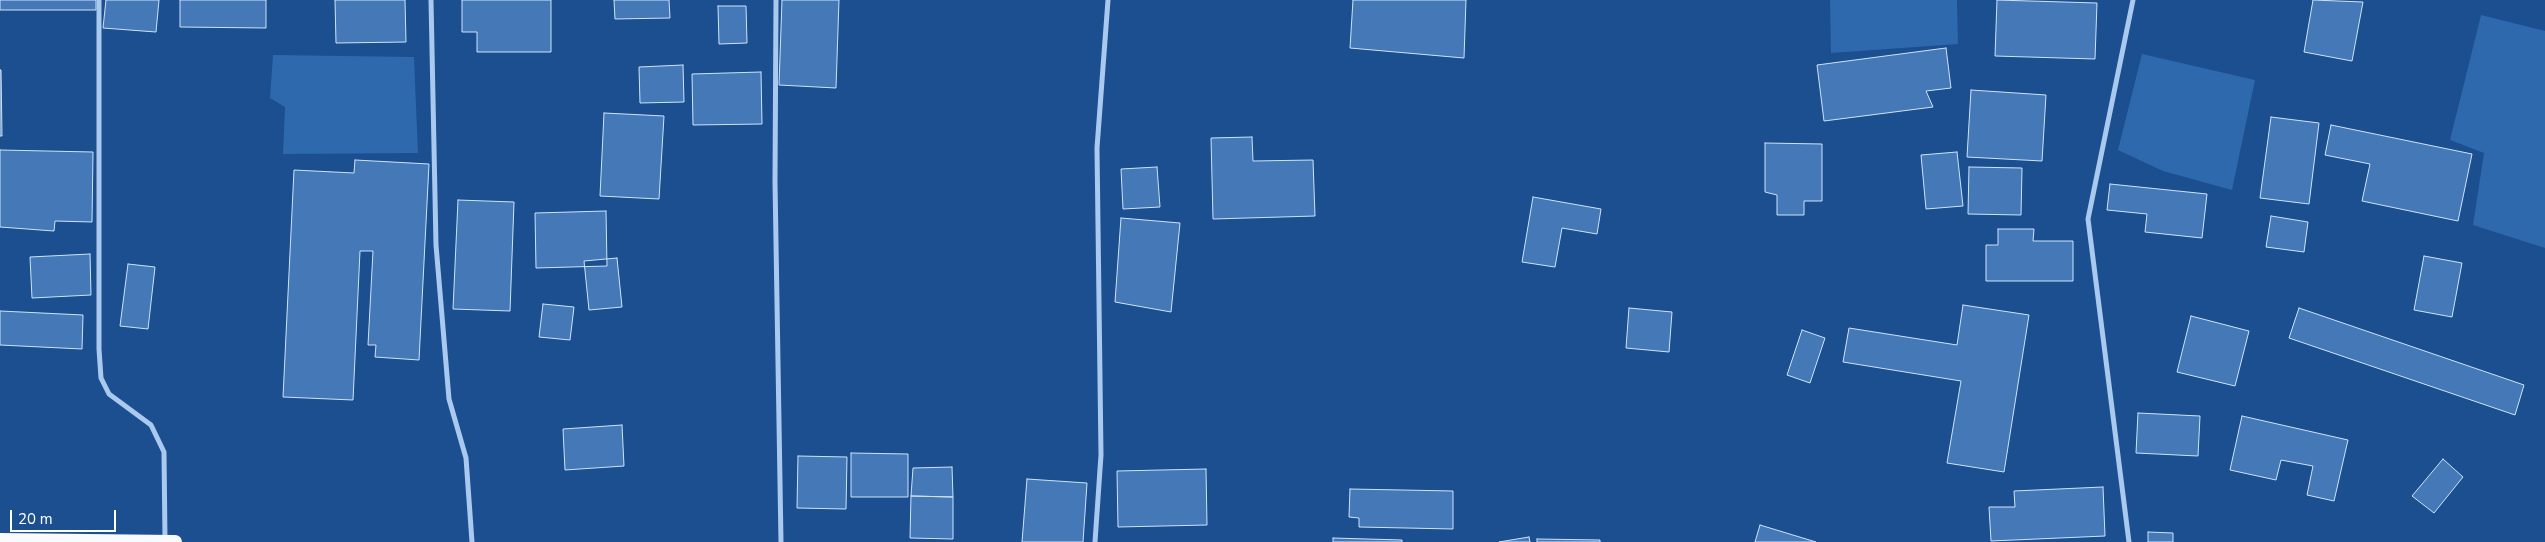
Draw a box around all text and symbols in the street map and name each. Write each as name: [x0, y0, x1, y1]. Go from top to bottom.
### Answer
scale bar: [12, 500, 119, 532]
text: 20 m: [18, 509, 53, 529]

